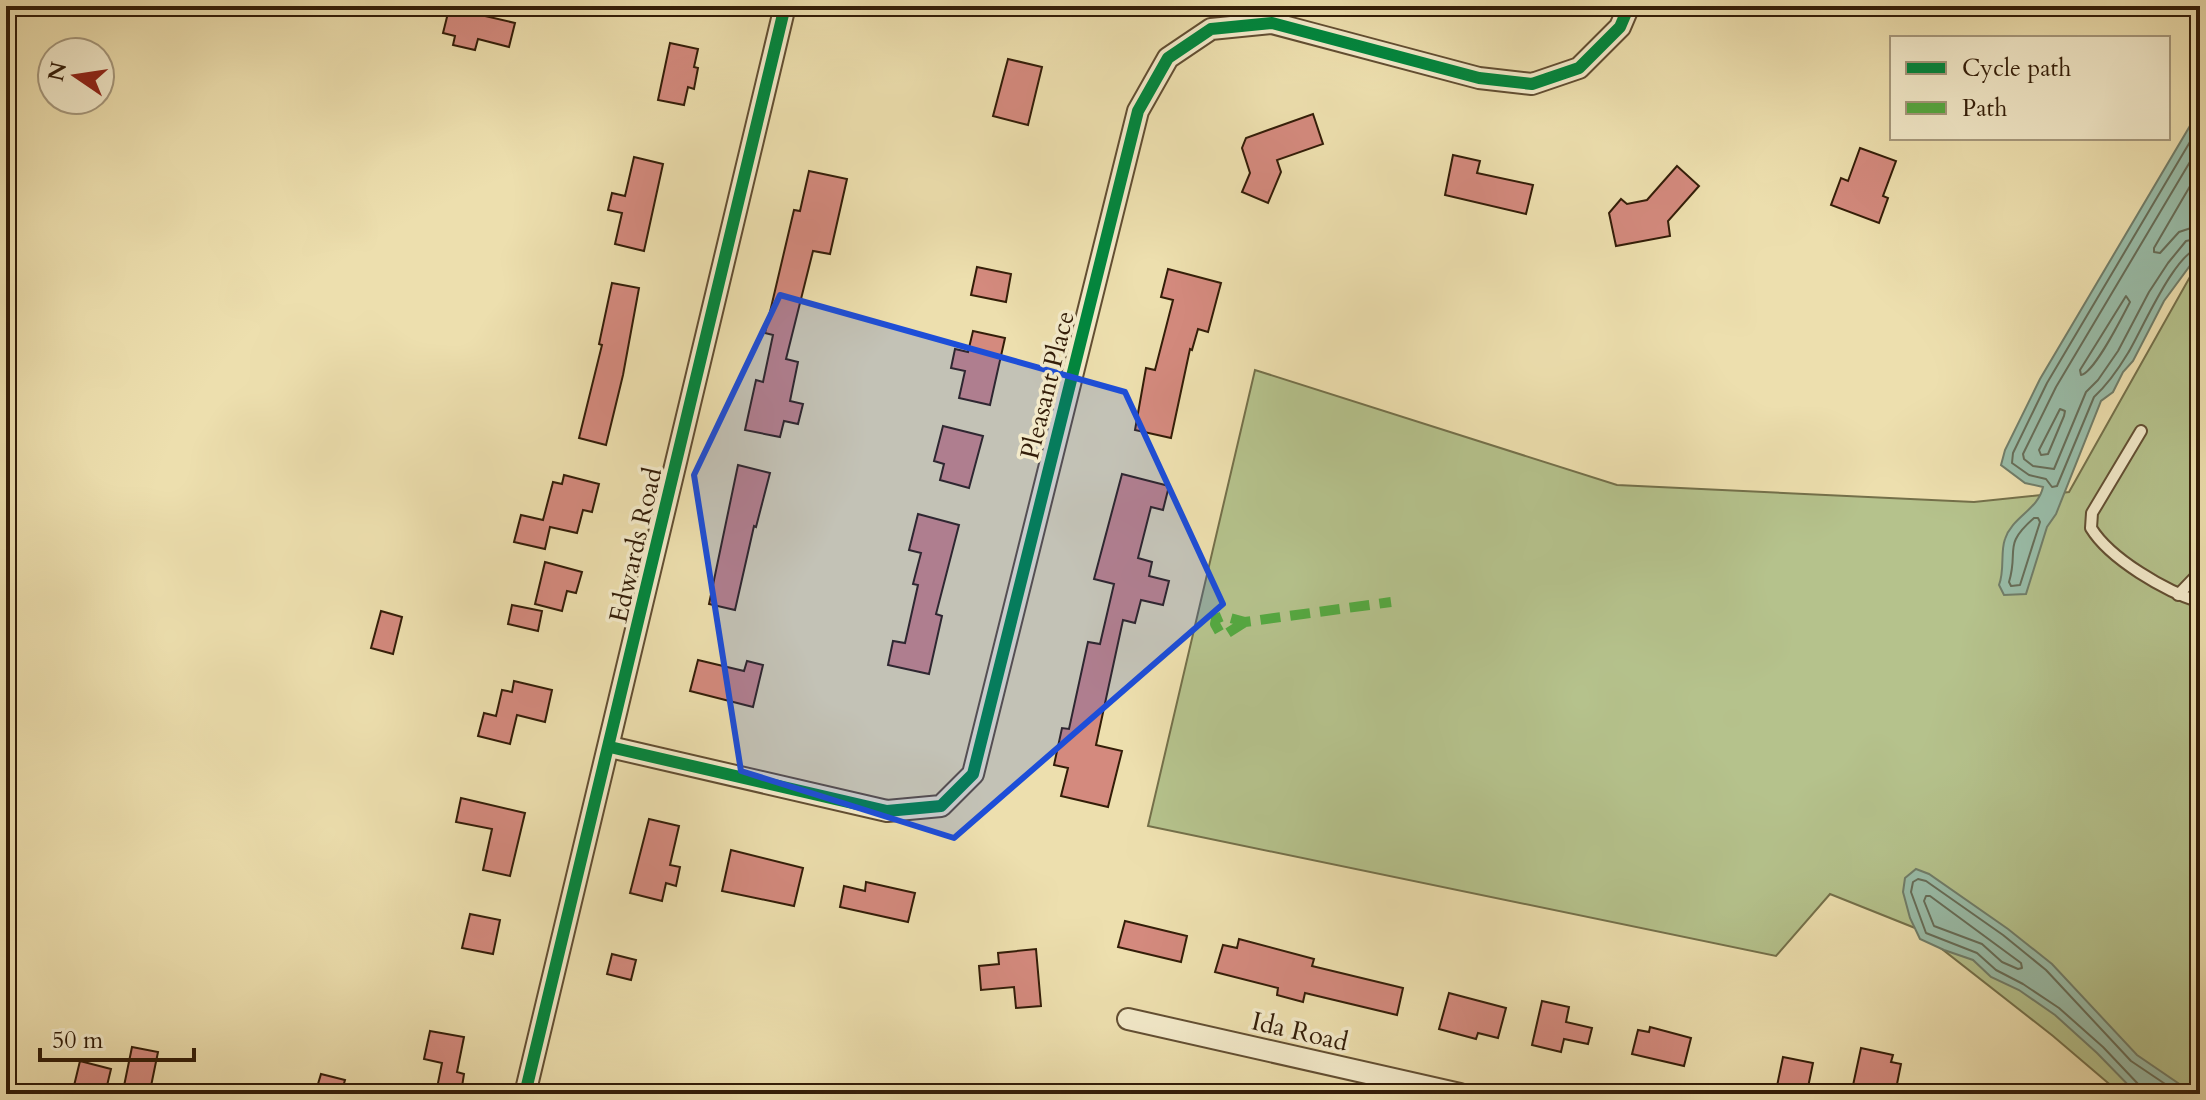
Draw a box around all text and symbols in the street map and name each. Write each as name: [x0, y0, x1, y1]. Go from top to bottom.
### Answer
north arrow: [36, 36, 116, 116]
legend: [1890, 36, 2170, 140]
text: Cycle path: [1962, 52, 2071, 85]
text: N: [41, 59, 74, 84]
text: Path: [1962, 92, 2007, 125]
street label: Pleasant Place: [1012, 307, 1083, 463]
street label: Edwards Road: [601, 464, 670, 626]
street label: Ida Road: [1248, 1003, 1352, 1060]
scale bar: [40, 1012, 194, 1062]
text: 50 m: [52, 1024, 104, 1057]

